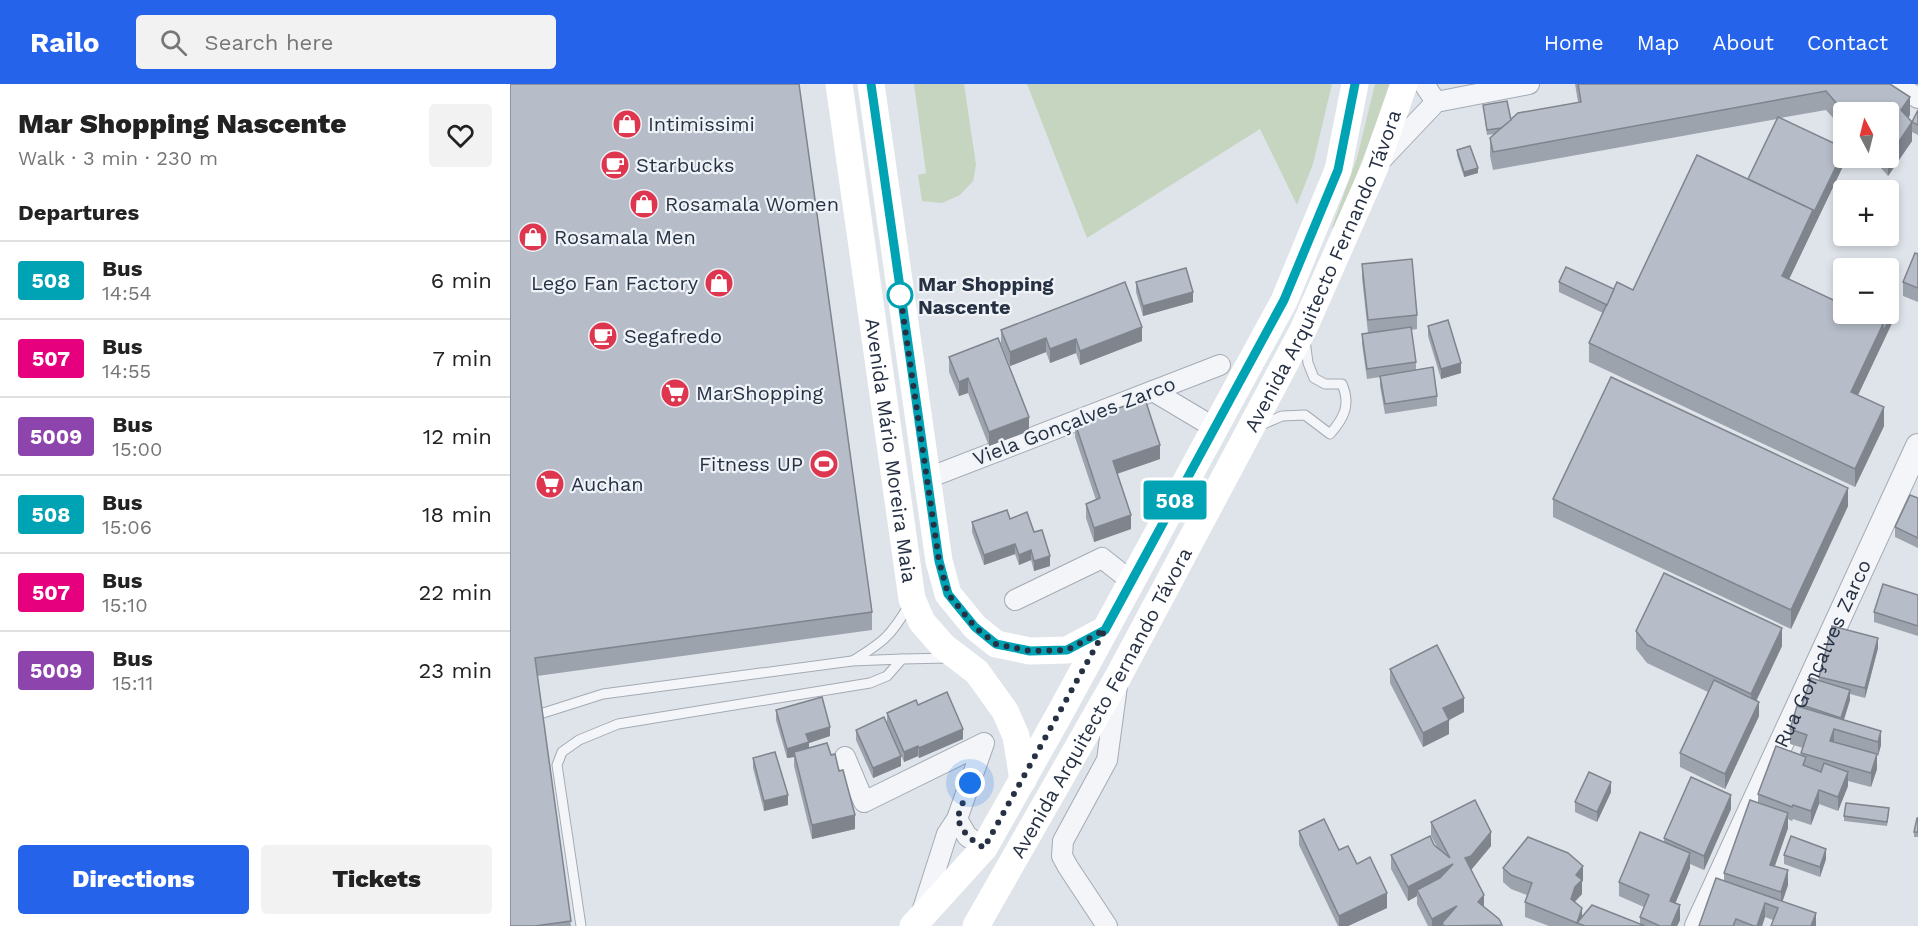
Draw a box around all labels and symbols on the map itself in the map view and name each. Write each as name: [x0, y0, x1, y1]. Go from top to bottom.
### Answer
north arrow: [1833, 102, 1899, 168]
street label: Avenida Arquitecto Fernando Távora: [1239, 107, 1406, 436]
shop icon: Intimissimi: [611, 108, 643, 140]
place label: Intimissimi: [648, 112, 755, 136]
cafe icon: Starbucks: [599, 149, 631, 181]
place label: Starbucks: [636, 153, 734, 177]
shop icon: Rosamala Women: [628, 188, 660, 220]
place label: Rosamala Women: [665, 192, 839, 216]
shop icon: Rosamala Men: [517, 221, 549, 253]
place label: Rosamala Men: [554, 225, 696, 249]
shop icon: Lego Fan Factory: [703, 267, 735, 299]
place label: Lego Fan Factory: [531, 271, 699, 295]
place label: Mar Shopping Nascente: [918, 272, 1054, 319]
marker: Mar Shopping Nascente: [887, 282, 913, 308]
street label: Avenida Mário Moreira Maia: [860, 316, 922, 584]
cafe icon: Segafredo: [587, 320, 619, 352]
place label: Segafredo: [624, 324, 722, 348]
street label: Viela Gonçalves Zarco: [969, 371, 1179, 471]
supermarket icon: MarShopping: [659, 377, 691, 409]
place label: MarShopping: [696, 381, 823, 405]
sports icon: Fitness UP: [808, 448, 840, 480]
place label: Fitness UP: [699, 452, 803, 476]
supermarket icon: Auchan: [534, 468, 566, 500]
place label: Auchan: [571, 472, 644, 496]
line badge: 508: [1140, 480, 1210, 520]
street label: Avenida Arquitecto Fernando Távora: [1005, 543, 1197, 862]
street label: Rua Gonçalves Zarco: [1769, 556, 1876, 751]
your location: [955, 768, 985, 798]

